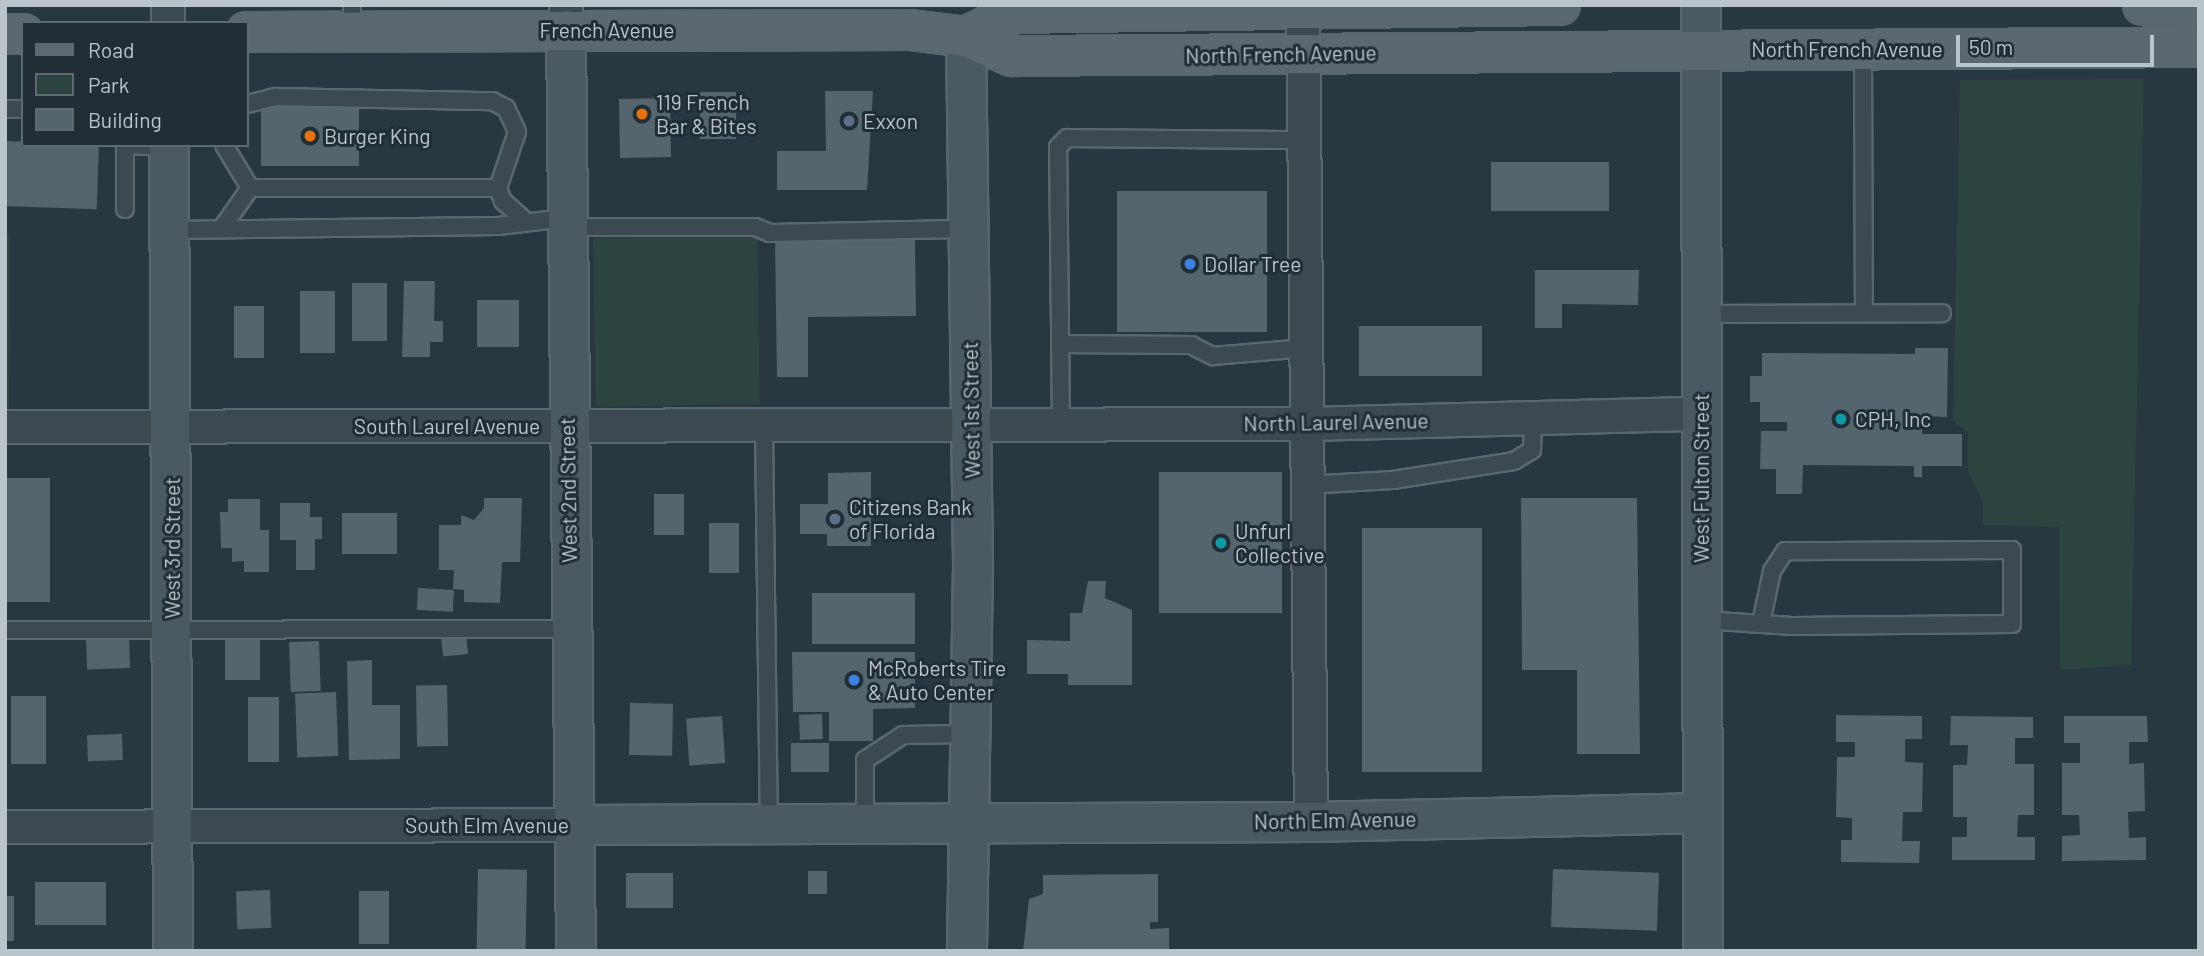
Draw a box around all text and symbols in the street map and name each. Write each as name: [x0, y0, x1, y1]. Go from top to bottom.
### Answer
street label: French Avenue: [540, 17, 674, 43]
legend: [21, 21, 248, 147]
scale bar: [1959, 21, 2157, 65]
text: 50 m: [1969, 34, 2013, 59]
street label: North French Avenue: [1751, 36, 1943, 62]
text: Road: [88, 37, 134, 62]
street label: North French Avenue: [1185, 40, 1377, 68]
text: Park: [88, 72, 129, 97]
place label: 119 French Bar & Bites: [656, 89, 757, 139]
marker: 119 French Bar & Bites: [634, 106, 650, 122]
text: Building: [88, 107, 162, 132]
place label: Exxon: [863, 108, 918, 134]
marker: Exxon: [841, 113, 857, 129]
place label: Burger King: [324, 123, 431, 149]
marker: Burger King: [302, 128, 318, 144]
place label: Dollar Tree: [1204, 251, 1301, 277]
marker: Dollar Tree: [1182, 256, 1198, 272]
street label: West 1st Street: [957, 341, 985, 479]
street label: West Fulton Street: [1688, 393, 1714, 563]
place label: CPH, Inc: [1855, 406, 1931, 432]
street label: North Laurel Avenue: [1243, 408, 1429, 436]
marker: CPH, Inc: [1833, 411, 1849, 427]
street label: South Laurel Avenue: [354, 413, 540, 439]
street label: West 2nd Street: [554, 417, 582, 563]
street label: West 3rd Street: [159, 477, 185, 619]
place label: Citizens Bank of Florida: [849, 494, 972, 544]
marker: Citizens Bank of Florida: [827, 511, 843, 527]
place label: Unfurl Collective: [1235, 518, 1325, 568]
marker: Unfurl Collective: [1213, 535, 1229, 551]
place label: McRoberts Tire & Auto Center: [868, 655, 1006, 705]
marker: McRoberts Tire & Auto Center: [846, 672, 862, 688]
street label: North Elm Avenue: [1254, 806, 1416, 834]
street label: South Elm Avenue: [405, 812, 569, 838]

